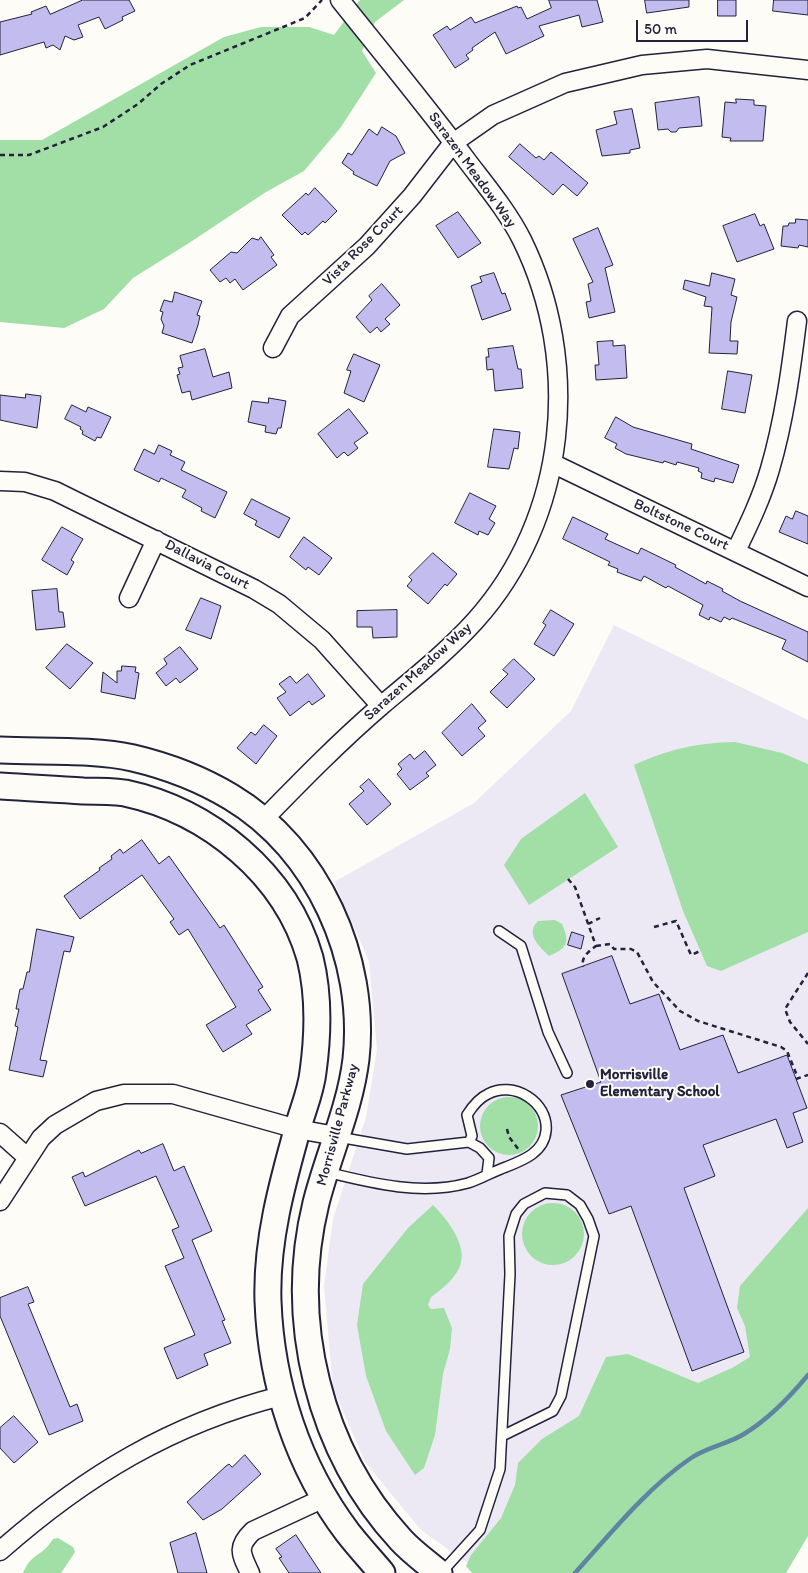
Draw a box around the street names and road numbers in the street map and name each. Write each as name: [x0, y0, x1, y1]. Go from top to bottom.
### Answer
street label: Sarazen Meadow Way: [424, 109, 520, 231]
street label: Vista Rose Court: [319, 202, 407, 290]
street label: Boltstone Court: [631, 495, 731, 555]
street label: Dallavia Court: [162, 536, 252, 594]
street label: Sarazen Meadow Way: [361, 619, 475, 725]
street label: Morrisville Parkway: [313, 1062, 363, 1188]

